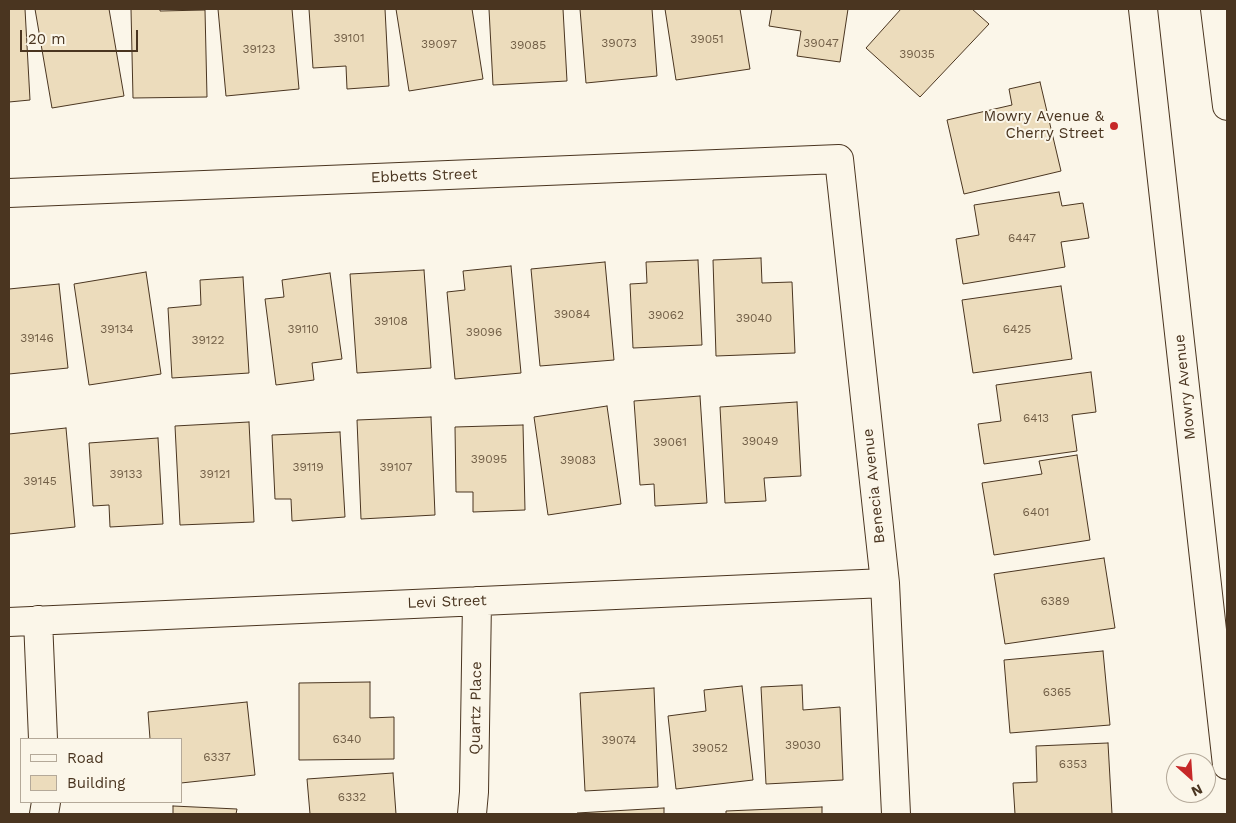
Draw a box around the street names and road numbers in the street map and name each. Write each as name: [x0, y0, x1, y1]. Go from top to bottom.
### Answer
street label: Ebbetts Street: [370, 165, 478, 187]
street label: Mowry Avenue: [1171, 333, 1199, 441]
street label: Benecia Avenue: [859, 428, 889, 544]
street label: Levi Street: [407, 592, 487, 612]
street label: Quartz Place: [466, 661, 486, 755]

